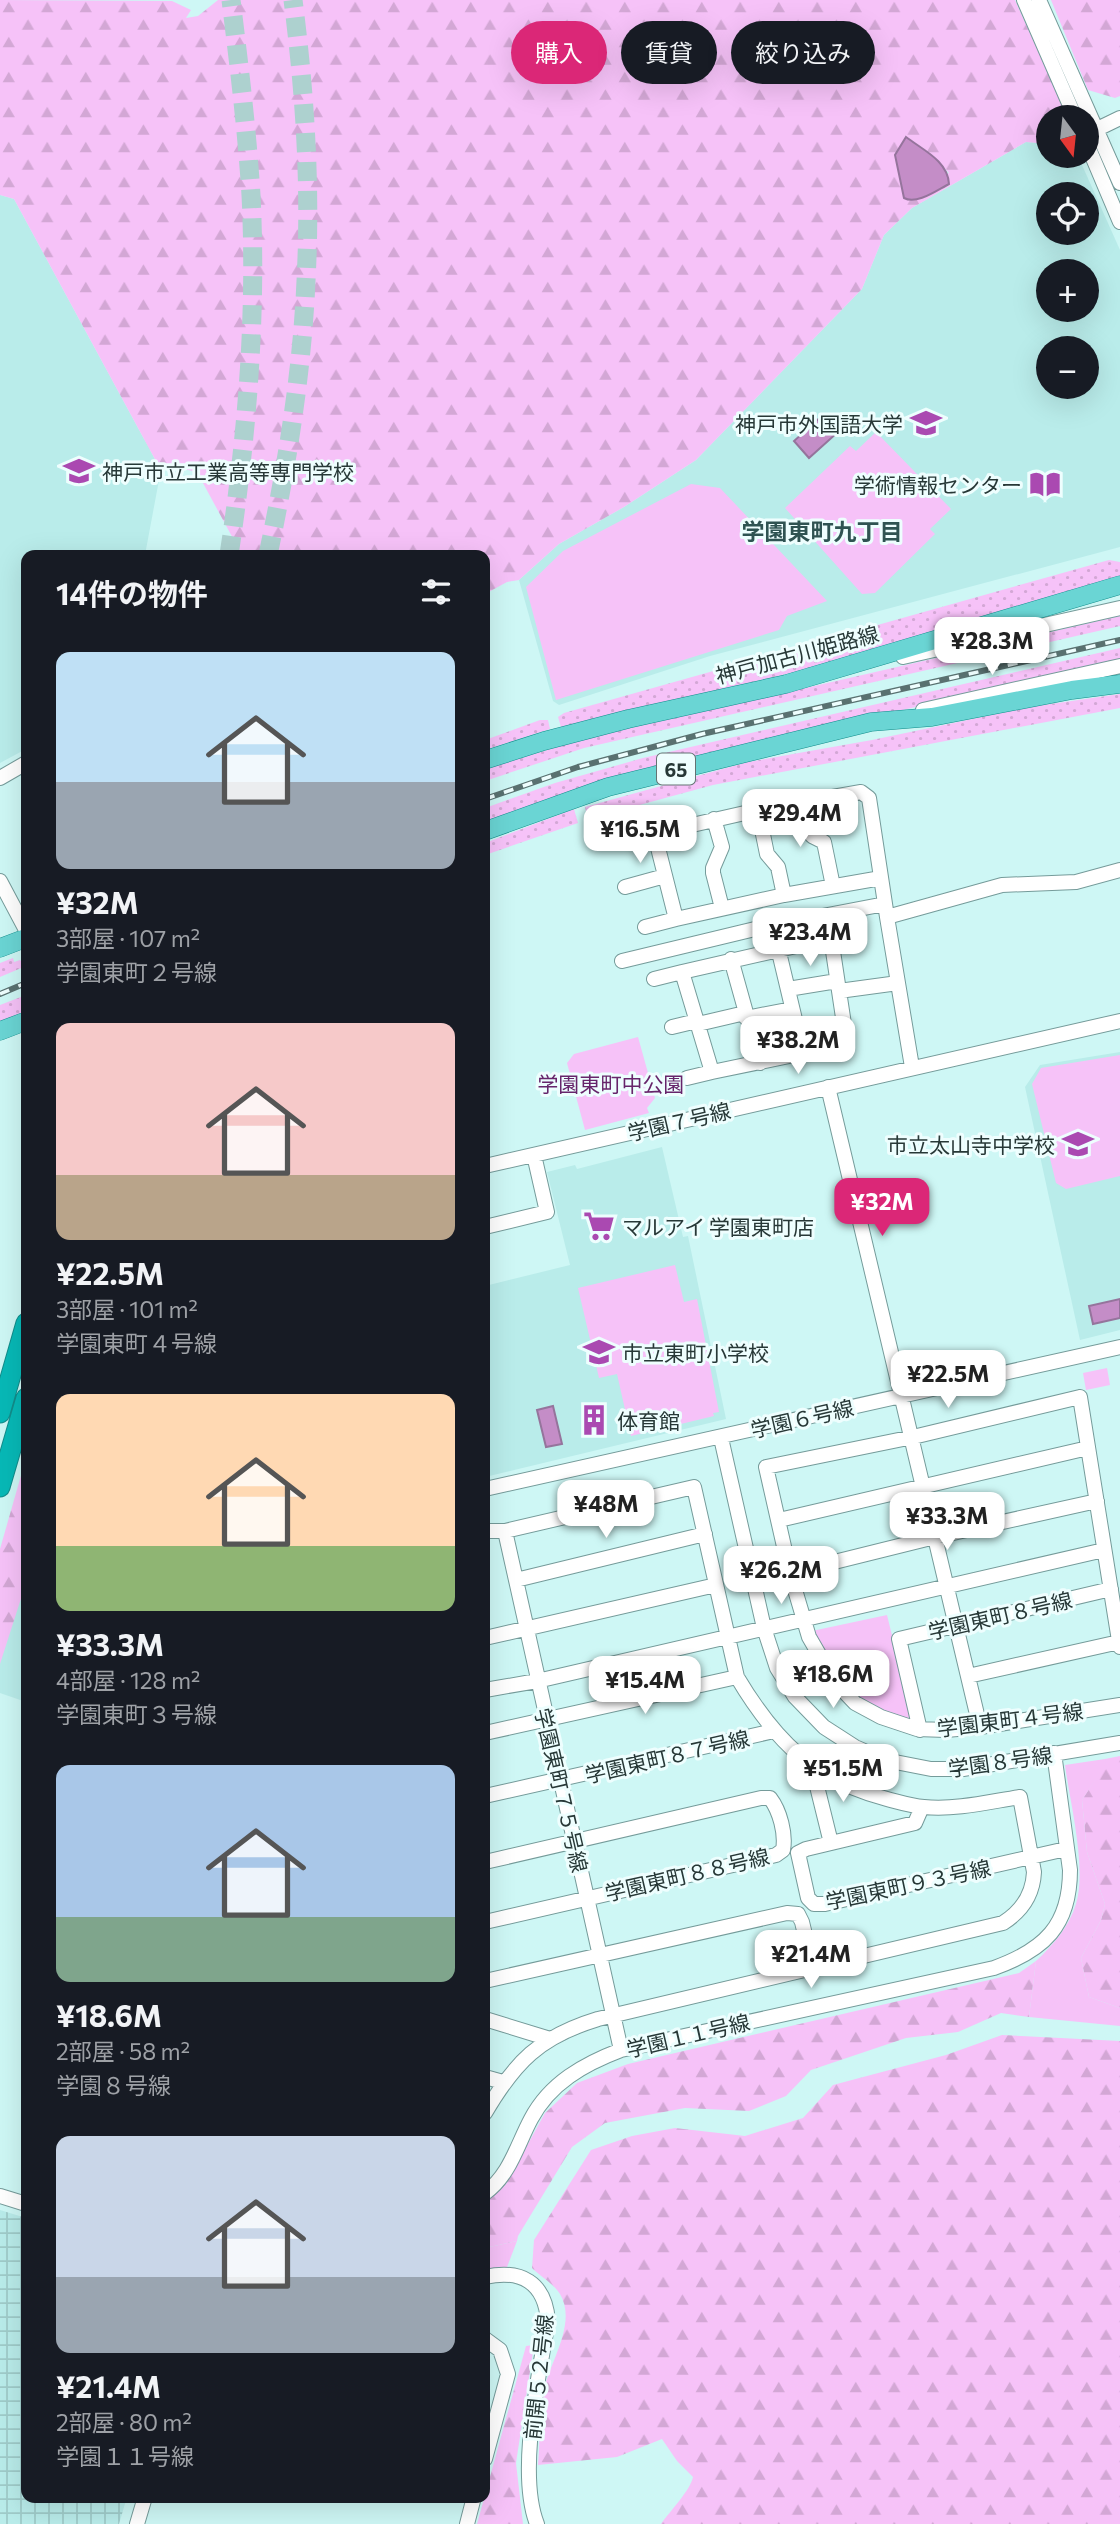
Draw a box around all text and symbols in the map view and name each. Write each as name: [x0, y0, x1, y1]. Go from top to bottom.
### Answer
chip: 購入: [511, 21, 607, 84]
chip: 賃貸: [621, 21, 717, 84]
chip: 絞り込み: [731, 21, 875, 84]
north arrow: [1036, 105, 1099, 168]
map controls: [1036, 105, 1099, 399]
button: locate: [1036, 182, 1099, 245]
button: +: [1036, 259, 1099, 322]
button: −: [1036, 336, 1099, 399]
school or university icon: 神戸市外国語大学: [909, 406, 943, 440]
place label: 神戸市外国語大学: [735, 411, 903, 436]
school or university icon: 神戸市立工業高等専門学校: [62, 454, 96, 488]
place label: 神戸市立工業高等専門学校: [102, 459, 354, 484]
library icon: 学術情報センター: [1028, 467, 1062, 501]
place label: 学術情報センター: [854, 472, 1022, 497]
district label: 学園東町九丁目: [742, 517, 903, 545]
icon: filters: [417, 573, 455, 611]
text: 14件の物件: [56, 574, 208, 611]
pin: ¥28.3M: [935, 618, 1049, 677]
street label: 神戸加古川姫路線: [713, 620, 881, 688]
text: ¥28.3M: [950, 626, 1034, 654]
icon: home: [193, 697, 319, 823]
road number: 65: [657, 754, 695, 784]
pin: ¥29.4M: [743, 790, 857, 849]
text: ¥29.4M: [758, 798, 842, 826]
pin: ¥16.5M: [583, 806, 697, 865]
text: ¥16.5M: [600, 814, 680, 842]
text: ¥32M: [56, 883, 139, 920]
pin: ¥23.4M: [753, 908, 867, 968]
text: ¥23.4M: [768, 917, 852, 945]
text: 3部屋 · 107 m²: [56, 924, 200, 952]
text: 学園東町２号線: [56, 958, 217, 986]
pin: ¥38.2M: [741, 1016, 855, 1076]
text: ¥38.2M: [756, 1025, 840, 1053]
icon: home: [193, 1068, 319, 1194]
park label: 学園東町中公園: [538, 1071, 685, 1096]
street label: 学園７号線: [625, 1097, 733, 1145]
school or university icon: 市立太山寺中学校: [1061, 1127, 1095, 1161]
place label: 市立太山寺中学校: [887, 1132, 1055, 1157]
pin: ¥32M: [841, 1178, 923, 1238]
text: ¥32M: [850, 1187, 914, 1215]
supermarket icon: マルアイ 学園東町店: [582, 1209, 616, 1243]
place label: マルアイ 学園東町店: [622, 1214, 814, 1239]
text: ¥22.5M: [56, 1254, 164, 1291]
text: 3部屋 · 101 m²: [56, 1295, 198, 1323]
text: 学園東町４号線: [56, 1329, 217, 1357]
school or university icon: 市立東町小学校: [582, 1335, 616, 1369]
place label: 市立東町小学校: [622, 1340, 769, 1365]
pin: ¥22.5M: [891, 1350, 1005, 1410]
text: ¥22.5M: [907, 1359, 989, 1387]
street label: 学園６号線: [748, 1394, 856, 1442]
building icon: 体育館: [577, 1403, 611, 1437]
place label: 体育館: [617, 1408, 680, 1433]
icon: home: [193, 1439, 319, 1565]
pin: ¥48M: [565, 1480, 647, 1540]
text: ¥48M: [573, 1489, 639, 1517]
pin: ¥33.3M: [890, 1492, 1004, 1552]
text: ¥33.3M: [906, 1501, 988, 1529]
pin: ¥26.2M: [724, 1546, 838, 1606]
text: ¥26.2M: [740, 1555, 822, 1583]
street label: 学園東町８号線: [926, 1586, 1074, 1644]
text: ¥33.3M: [56, 1625, 164, 1662]
pin: ¥18.6M: [776, 1650, 890, 1710]
pin: ¥15.4M: [588, 1656, 702, 1716]
text: ¥18.6M: [792, 1659, 874, 1687]
text: ¥15.4M: [605, 1665, 685, 1693]
text: 4部屋 · 128 m²: [56, 1666, 200, 1694]
street label: 学園東町４号線: [936, 1698, 1084, 1740]
text: 学園東町３号線: [56, 1700, 217, 1728]
street label: 学園東町７５号線: [531, 1705, 593, 1875]
street label: 学園東町８７号線: [582, 1725, 752, 1787]
street label: 学園８号線: [946, 1741, 1054, 1781]
pin: ¥51.5M: [786, 1744, 900, 1804]
text: ¥51.5M: [803, 1753, 883, 1781]
icon: home: [193, 1810, 319, 1936]
street label: 学園東町８８号線: [602, 1843, 772, 1905]
street label: 学園東町９３号線: [823, 1854, 993, 1914]
pin: ¥21.4M: [754, 1930, 868, 1990]
text: ¥21.4M: [771, 1939, 851, 1967]
text: ¥18.6M: [56, 1996, 162, 2033]
street label: 学園１１号線: [624, 2009, 752, 2061]
text: 2部屋 · 58 m²: [56, 2037, 190, 2065]
text: 学園８号線: [56, 2071, 171, 2099]
icon: home: [193, 2181, 319, 2307]
street label: 前開５２号線: [519, 2313, 557, 2441]
text: ¥21.4M: [56, 2367, 161, 2404]
text: 2部屋 · 80 m²: [56, 2408, 192, 2436]
text: 学園１１号線: [56, 2442, 194, 2470]

